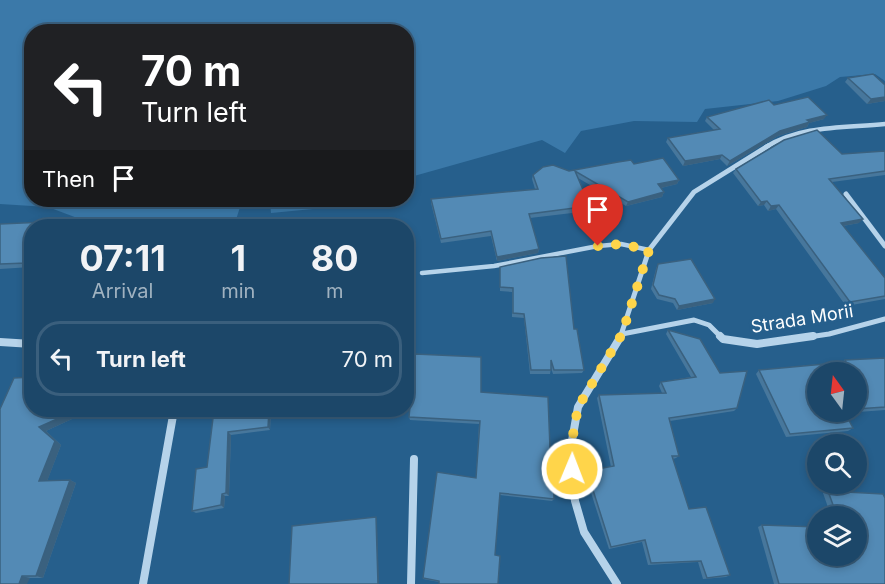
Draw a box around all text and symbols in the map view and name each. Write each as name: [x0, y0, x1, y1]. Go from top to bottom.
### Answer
text: 70 m: [141, 45, 241, 96]
icon: left: [42, 48, 120, 126]
text: Turn left: [141, 96, 247, 129]
icon: arrive: [107, 162, 140, 195]
text: Then: [42, 166, 95, 192]
pin: [572, 184, 623, 246]
icon: arrive: [581, 193, 614, 226]
text: 07:11: [79, 236, 166, 280]
text: 1: [231, 236, 246, 280]
text: 80: [311, 236, 359, 280]
text: Arrival: [92, 279, 153, 303]
text: min: [221, 279, 255, 303]
text: m: [326, 279, 343, 303]
street label: Strada Morii: [749, 300, 855, 337]
icon: left: [45, 342, 78, 375]
text: Turn left: [96, 346, 186, 372]
text: 70 m: [342, 346, 393, 372]
north arrow: [807, 362, 867, 422]
map controls: [807, 362, 867, 566]
button: search: [807, 434, 867, 494]
position arrow: [540, 437, 604, 501]
button: layers: [807, 506, 867, 566]

